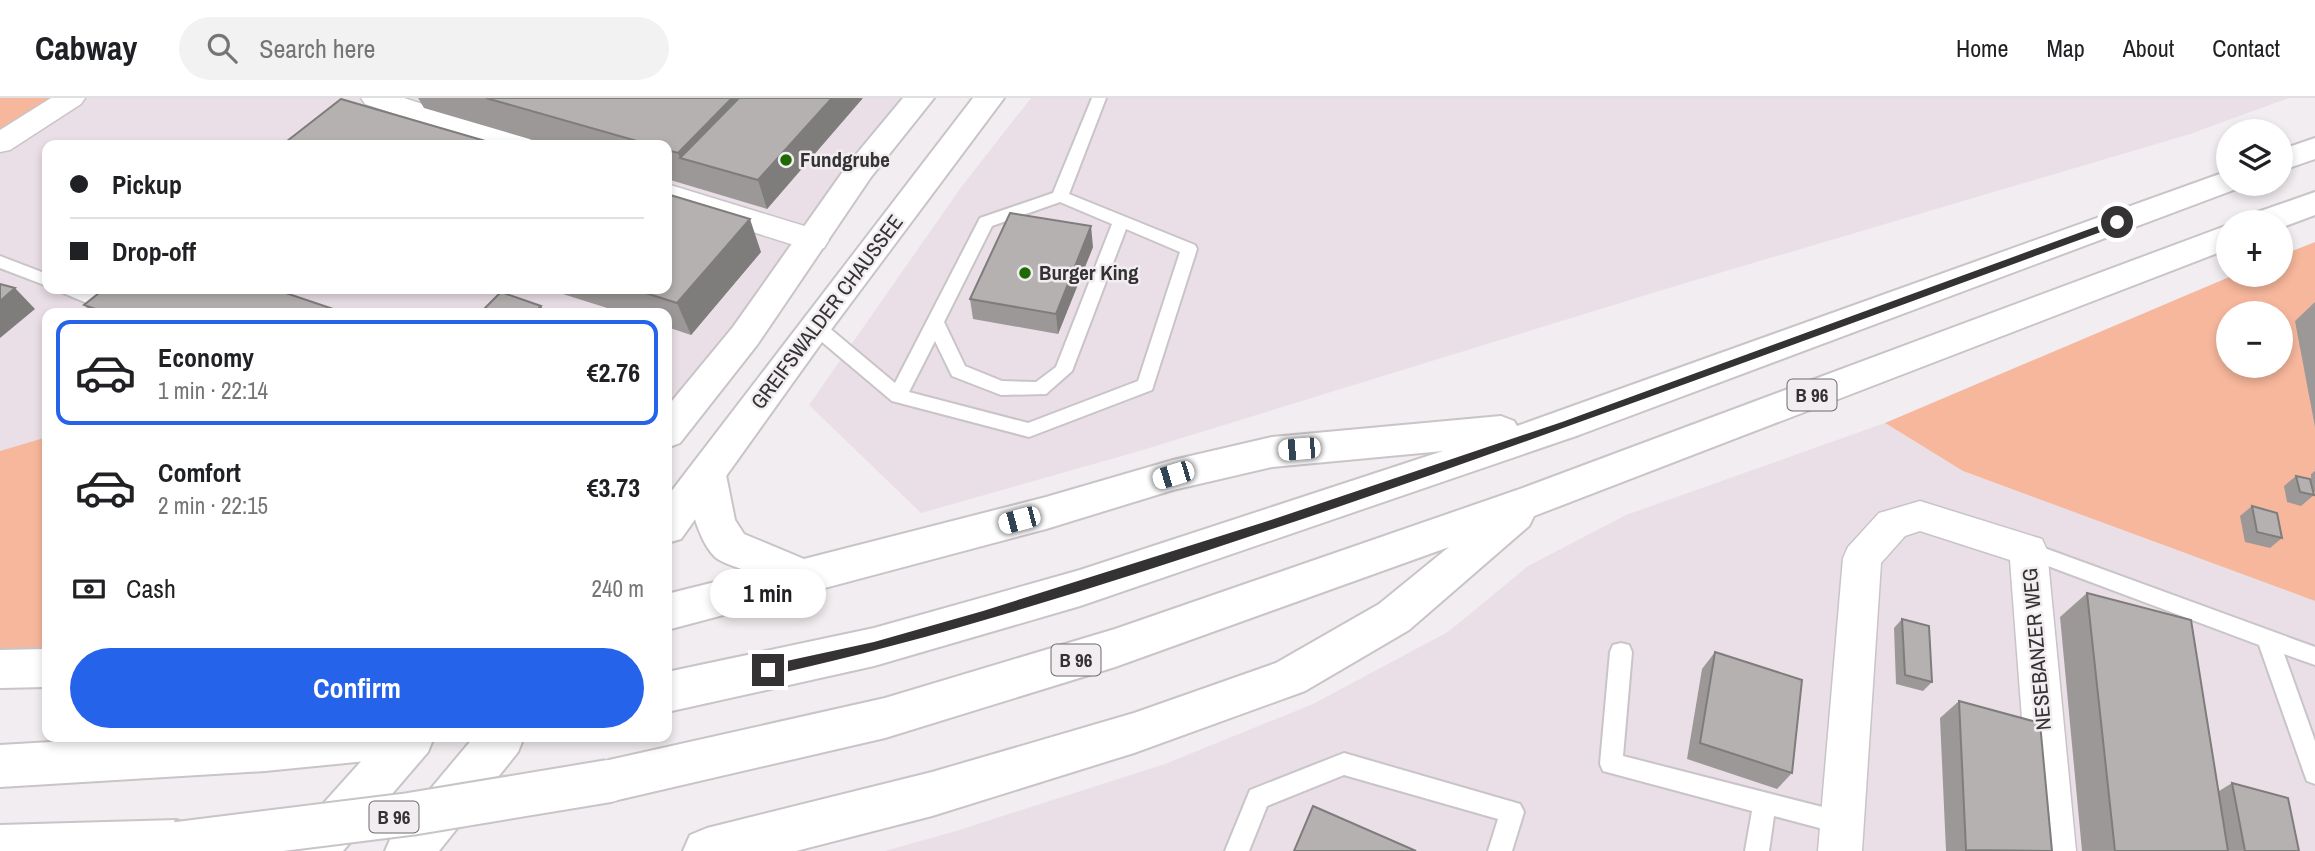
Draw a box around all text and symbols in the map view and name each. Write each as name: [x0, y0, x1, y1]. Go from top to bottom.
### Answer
search box: [179, 17, 669, 80]
text: Cabway: [35, 26, 137, 70]
icon: search: [203, 29, 241, 67]
text: Search here: [259, 31, 375, 66]
text: Home: [1956, 32, 2008, 64]
text: Map: [2046, 32, 2085, 64]
text: About: [2123, 32, 2174, 64]
text: Contact: [2212, 32, 2280, 64]
map controls: [2216, 119, 2293, 378]
button: layers: [2216, 119, 2293, 196]
place label: Fundgrube: [800, 145, 890, 174]
marker: Fundgrube: [778, 152, 794, 168]
text: Pickup: [112, 167, 182, 202]
route start: [2101, 206, 2133, 238]
street label: GREIFSWALDER CHAUSSEE: [744, 208, 909, 415]
button: +: [2216, 210, 2293, 287]
text: Drop-off: [112, 234, 196, 269]
place label: Burger King: [1039, 258, 1139, 287]
marker: Burger King: [1017, 265, 1033, 281]
button: −: [2216, 301, 2293, 378]
text: Economy: [158, 340, 254, 375]
icon: car: [74, 341, 137, 404]
text: €2.76: [587, 355, 640, 390]
text: 1 min · 22:14: [158, 375, 268, 406]
road number: B 96: [1787, 380, 1836, 410]
car: [1278, 437, 1321, 461]
text: Comfort: [158, 455, 241, 490]
icon: car: [74, 456, 137, 519]
car: [1150, 459, 1197, 491]
text: €3.73: [587, 470, 640, 505]
text: 2 min · 22:15: [158, 490, 268, 521]
car: [996, 504, 1043, 536]
street label: NESEBANZER WEG: [2015, 567, 2058, 731]
callout: 1 min: [710, 568, 826, 618]
icon: cash: [70, 570, 108, 608]
text: Cash: [126, 571, 176, 606]
text: 240 m: [592, 573, 644, 604]
text: 1 min: [743, 578, 793, 609]
road number: B 96: [1052, 645, 1100, 676]
button: Confirm: [70, 648, 644, 728]
route end: [752, 654, 784, 686]
road number: B 96: [370, 802, 418, 832]

